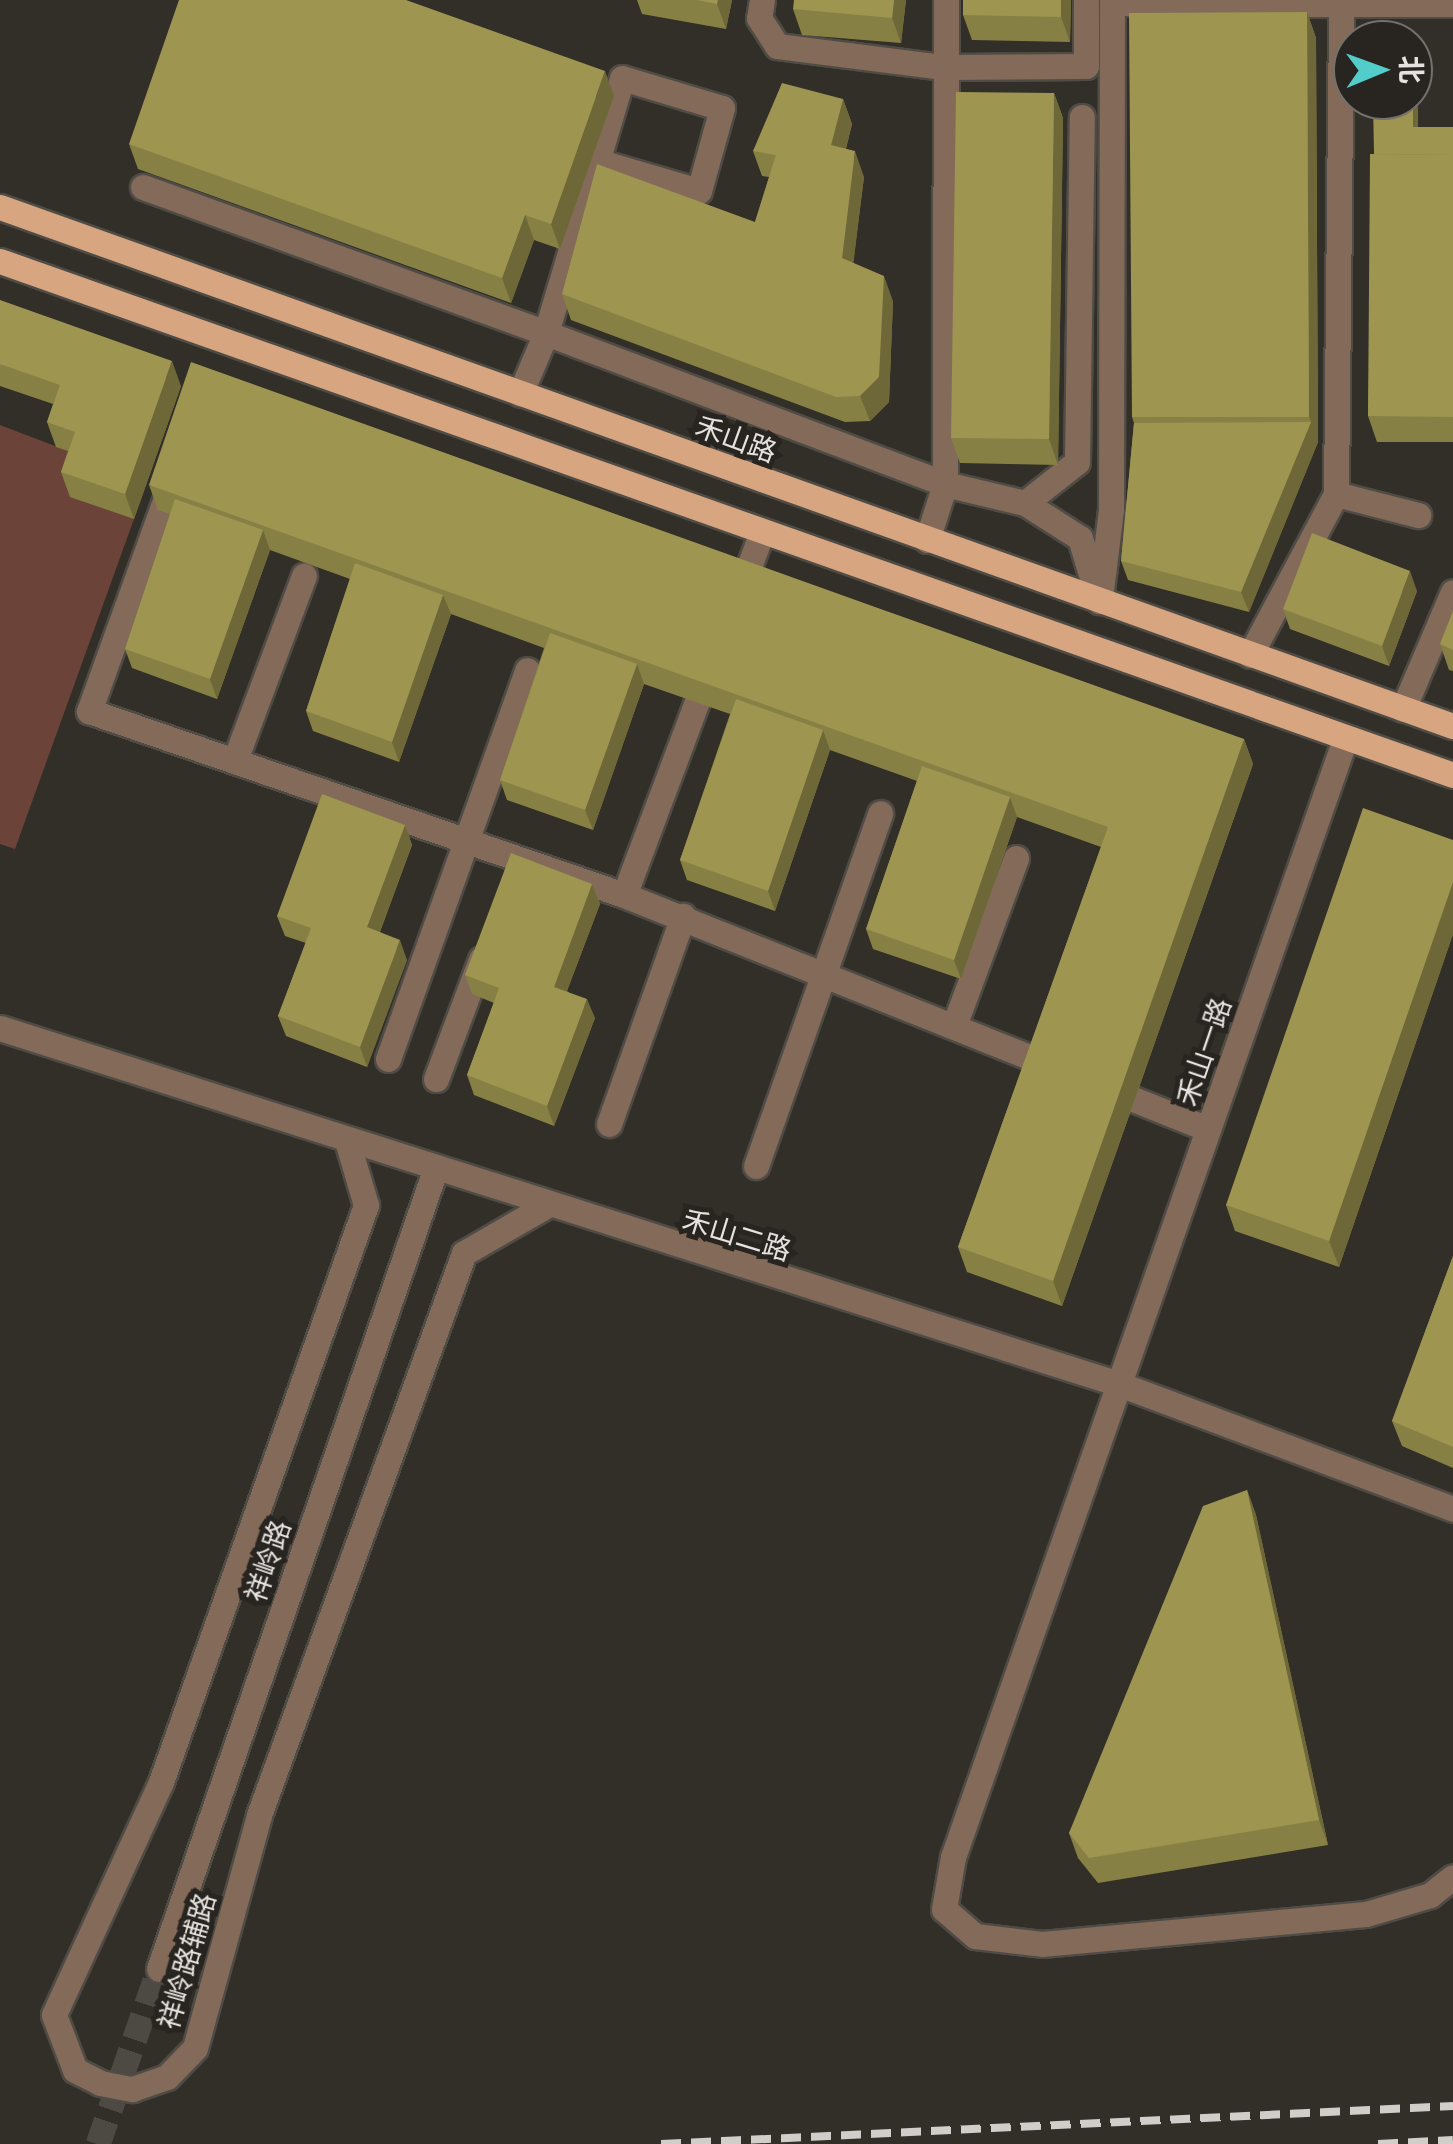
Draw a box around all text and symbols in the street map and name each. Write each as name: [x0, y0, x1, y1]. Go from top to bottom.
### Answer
north arrow: [1333, 20, 1433, 120]
text: 北: [1390, 55, 1433, 84]
street label: 禾山路: [691, 409, 781, 469]
street label: 禾山一路: [1170, 994, 1238, 1110]
street label: 禾山二路: [679, 1203, 795, 1267]
street label: 祥岭路: [238, 1516, 298, 1606]
street label: 祥岭路辅路: [152, 1889, 222, 2033]

